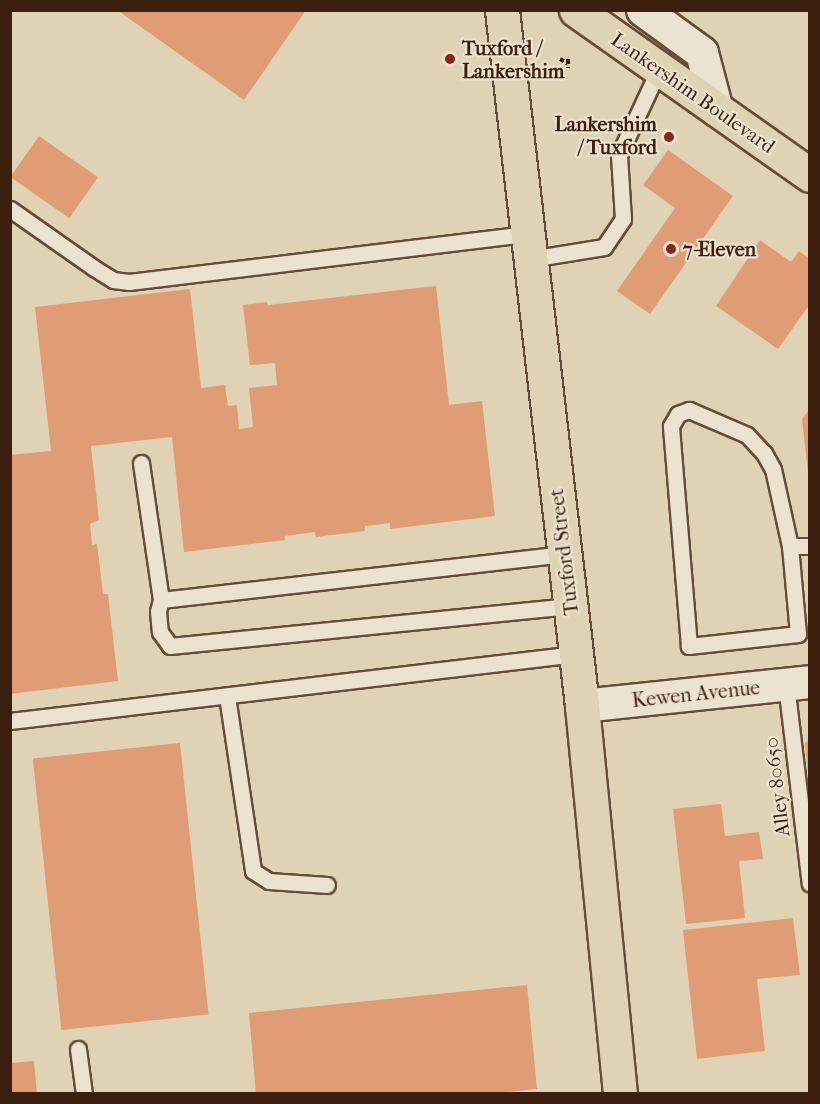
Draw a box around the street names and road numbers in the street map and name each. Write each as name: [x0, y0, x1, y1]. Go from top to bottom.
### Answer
street label: Lankershim Boulevard: [607, 27, 779, 159]
street label: Tuxford Street: [544, 487, 584, 617]
street label: Kewen Avenue: [631, 675, 761, 713]
street label: Alley 80650: [759, 736, 795, 838]

